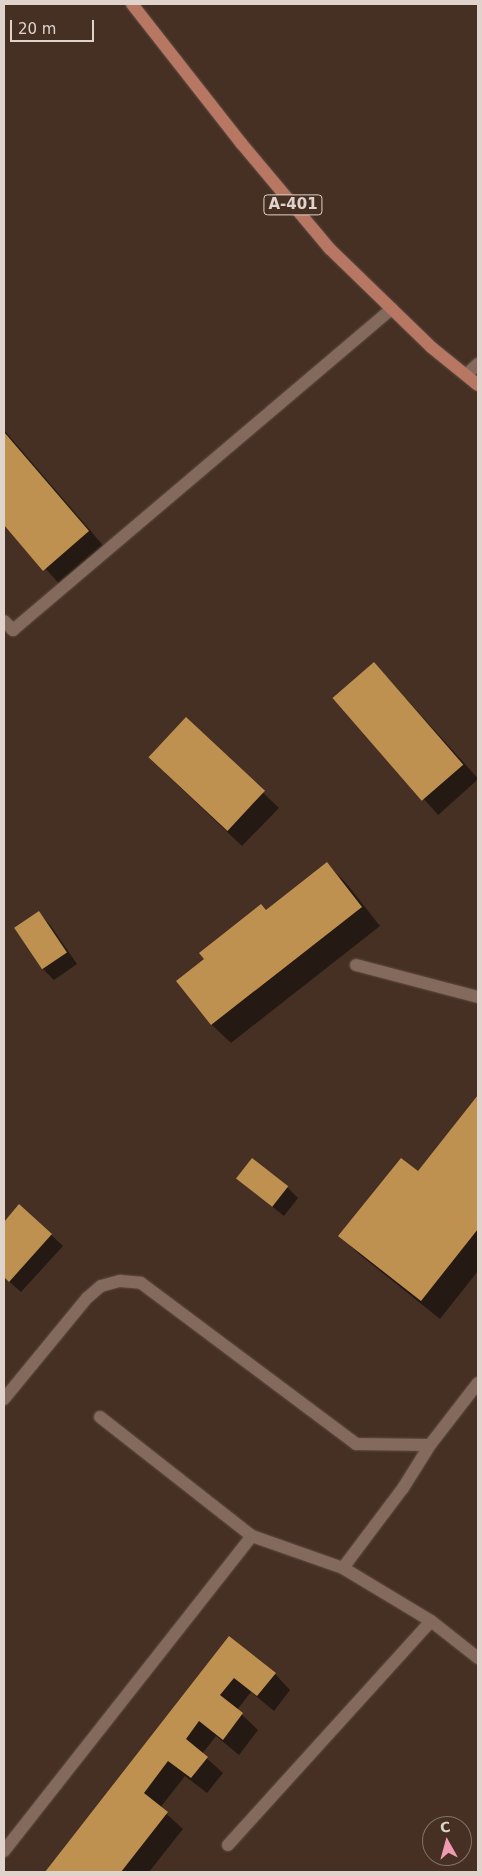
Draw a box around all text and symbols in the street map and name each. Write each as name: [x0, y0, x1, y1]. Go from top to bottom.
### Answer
scale bar: [12, 10, 96, 42]
text: 20 m: [18, 20, 56, 38]
road number: А-401: [263, 192, 323, 218]
north arrow: [422, 1816, 472, 1866]
text: С: [439, 1819, 451, 1836]

